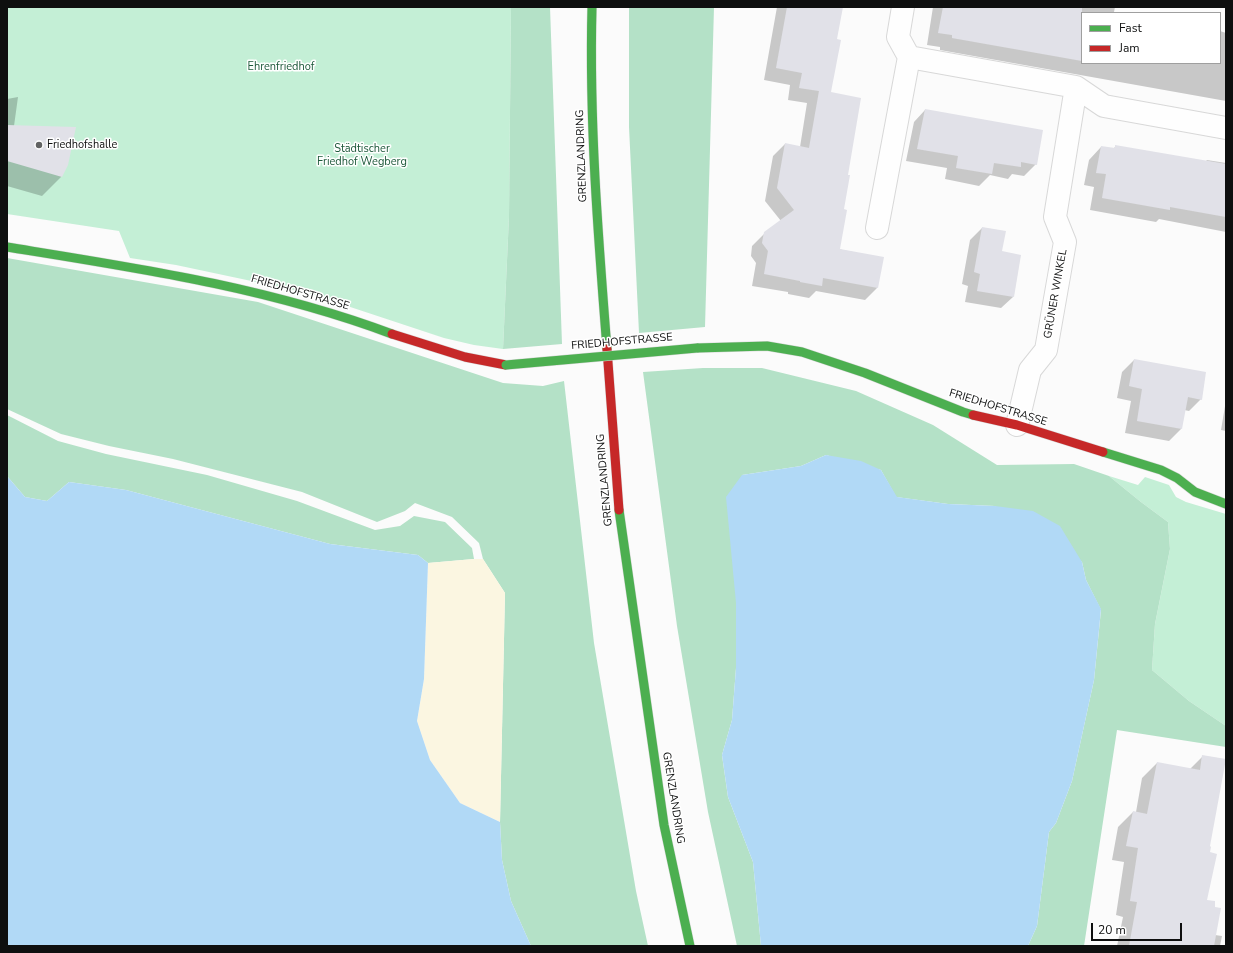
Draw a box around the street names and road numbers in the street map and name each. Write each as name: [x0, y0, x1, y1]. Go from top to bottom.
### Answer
street label: GRENZLANDRING: [574, 109, 590, 203]
street label: GRÜNER WINKEL: [1042, 248, 1070, 340]
street label: FRIEDHOFSTRASSE: [249, 273, 351, 313]
street label: FRIEDHOFSTRASSE: [571, 331, 673, 353]
street label: FRIEDHOFSTRASSE: [947, 387, 1049, 429]
street label: GRENZLANDRING: [594, 433, 616, 527]
street label: GRENZLANDRING: [659, 751, 687, 845]

